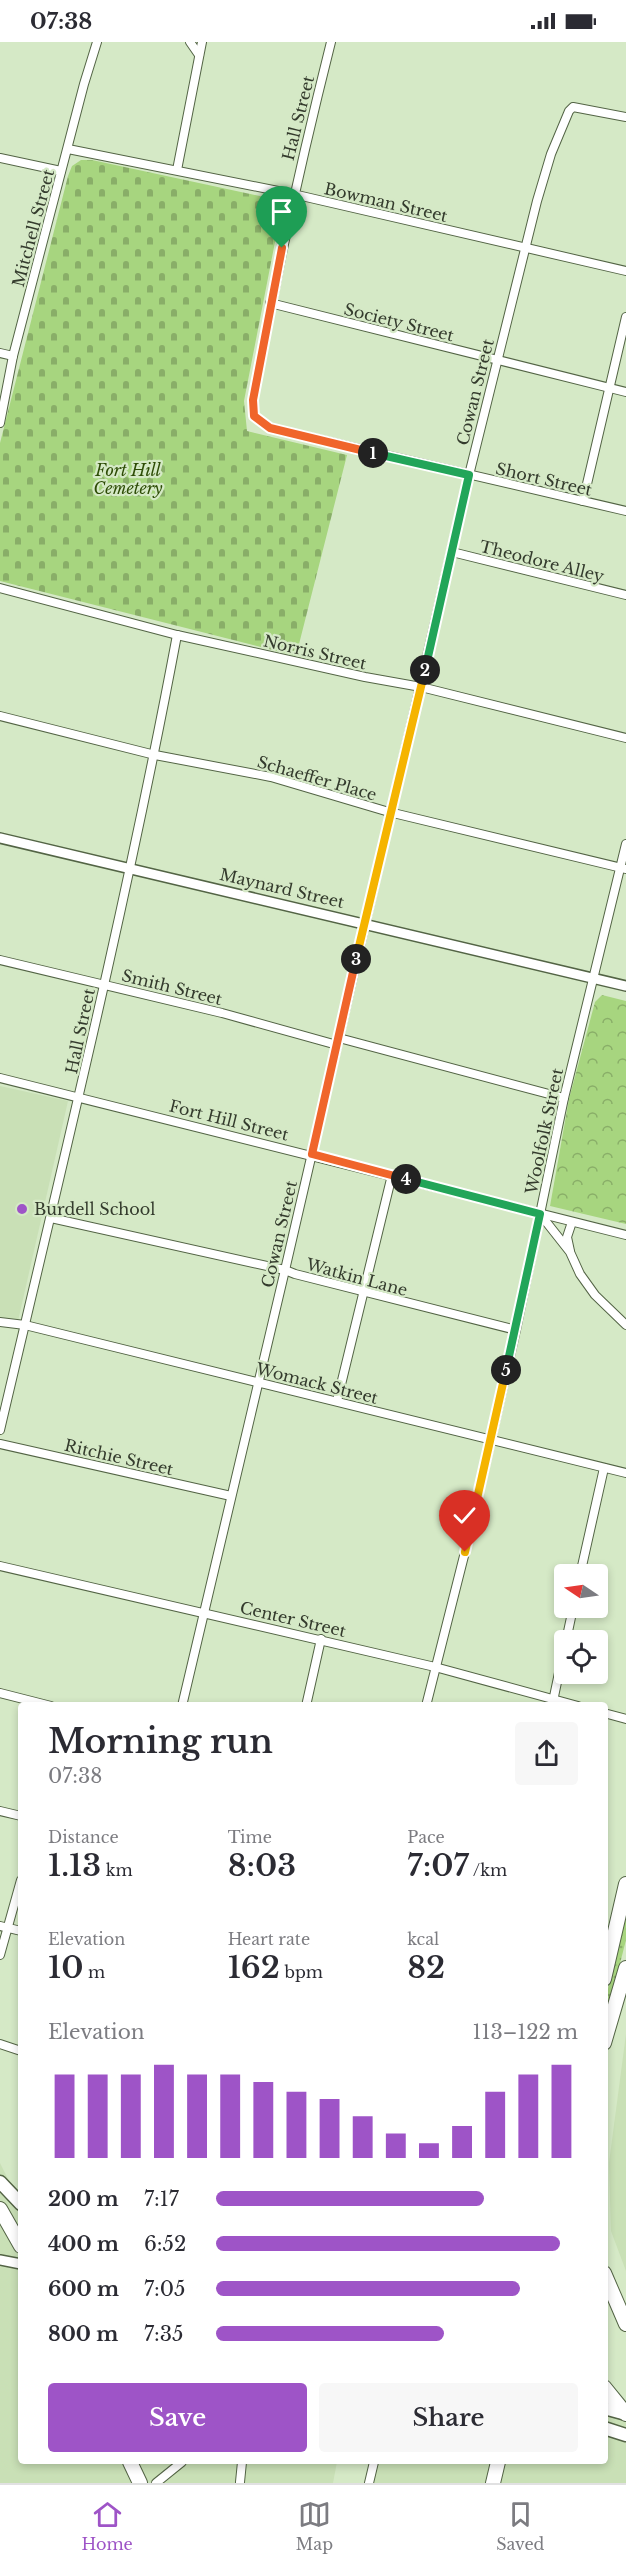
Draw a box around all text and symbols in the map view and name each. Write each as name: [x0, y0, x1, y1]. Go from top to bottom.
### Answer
text: 07:38: [30, 8, 92, 35]
street label: Hall Street: [278, 73, 318, 163]
street label: Mitchell Street: [8, 167, 58, 289]
street label: Bowman Street: [322, 178, 450, 226]
pin: [256, 186, 307, 248]
icon: arrive: [265, 195, 298, 228]
street label: Society Street: [342, 299, 456, 345]
street label: Cowan Street: [452, 337, 498, 447]
pin: 1: [358, 438, 388, 468]
text: 1: [370, 443, 376, 463]
street label: Short Street: [494, 458, 594, 500]
park label: Fort Hill Cemetery: [94, 460, 163, 498]
street label: Theodore Alley: [478, 536, 607, 586]
street label: Norris Street: [262, 630, 368, 674]
pin: 2: [410, 655, 440, 685]
text: 2: [420, 660, 430, 680]
street label: Schaeffer Place: [255, 751, 379, 805]
street label: Maynard Street: [218, 864, 346, 912]
pin: 3: [341, 944, 371, 974]
text: 3: [351, 949, 361, 969]
street label: Smith Street: [120, 965, 224, 1009]
street label: Hall Street: [61, 986, 99, 1076]
street label: Woolfolk Street: [521, 1066, 567, 1197]
street label: Fort Hill Street: [167, 1096, 291, 1144]
pin: 4: [391, 1164, 421, 1194]
text: 4: [401, 1169, 411, 1189]
street label: Cowan Street: [257, 1179, 301, 1289]
place label: Burdell School: [34, 1199, 155, 1219]
marker: Burdell School: [15, 1202, 29, 1216]
street label: Watkin Lane: [303, 1254, 410, 1300]
pin: 5: [491, 1355, 521, 1385]
street label: Womack Street: [253, 1358, 380, 1408]
text: 5: [501, 1360, 511, 1380]
street label: Ritchie Street: [63, 1435, 175, 1479]
pin: [439, 1490, 490, 1552]
icon: check: [448, 1499, 481, 1532]
north arrow: [554, 1564, 608, 1618]
map controls: [554, 1564, 608, 1684]
street label: Center Street: [238, 1597, 348, 1641]
button: locate: [554, 1630, 608, 1684]
text: Morning run: [48, 1721, 273, 1762]
button: share: [515, 1722, 578, 1785]
text: 07:38: [48, 1764, 102, 1788]
text: Distance: [48, 1827, 119, 1847]
text: Time: [228, 1827, 272, 1847]
text: Pace: [407, 1827, 445, 1847]
text: 1.13: [48, 1847, 101, 1884]
text: 8:03: [228, 1847, 296, 1884]
text: 7:07: [407, 1847, 469, 1884]
text: km: [101, 1860, 133, 1880]
text: /km: [469, 1860, 507, 1880]
text: Elevation: [48, 1929, 125, 1949]
text: Heart rate: [228, 1929, 310, 1949]
text: kcal: [407, 1929, 439, 1949]
text: 10: [48, 1949, 83, 1986]
text: 162: [228, 1949, 280, 1986]
text: 82: [407, 1949, 445, 1986]
text: m: [83, 1962, 105, 1982]
text: bpm: [280, 1962, 323, 1982]
text: Elevation: [48, 2020, 145, 2044]
text: 113–122 m: [473, 2020, 578, 2044]
text: 200 m: [48, 2187, 119, 2211]
text: 7:17: [144, 2187, 179, 2211]
text: 400 m: [48, 2232, 119, 2256]
text: 6:52: [144, 2232, 186, 2256]
text: 600 m: [48, 2277, 119, 2301]
text: 7:05: [144, 2277, 185, 2301]
text: 800 m: [48, 2322, 118, 2346]
text: 7:35: [144, 2322, 183, 2346]
button: Save: [48, 2383, 307, 2452]
button: Share: [319, 2383, 578, 2452]
tab: Home: [82, 2498, 133, 2554]
tab: Map: [296, 2498, 333, 2554]
tab: Saved: [496, 2498, 544, 2554]

